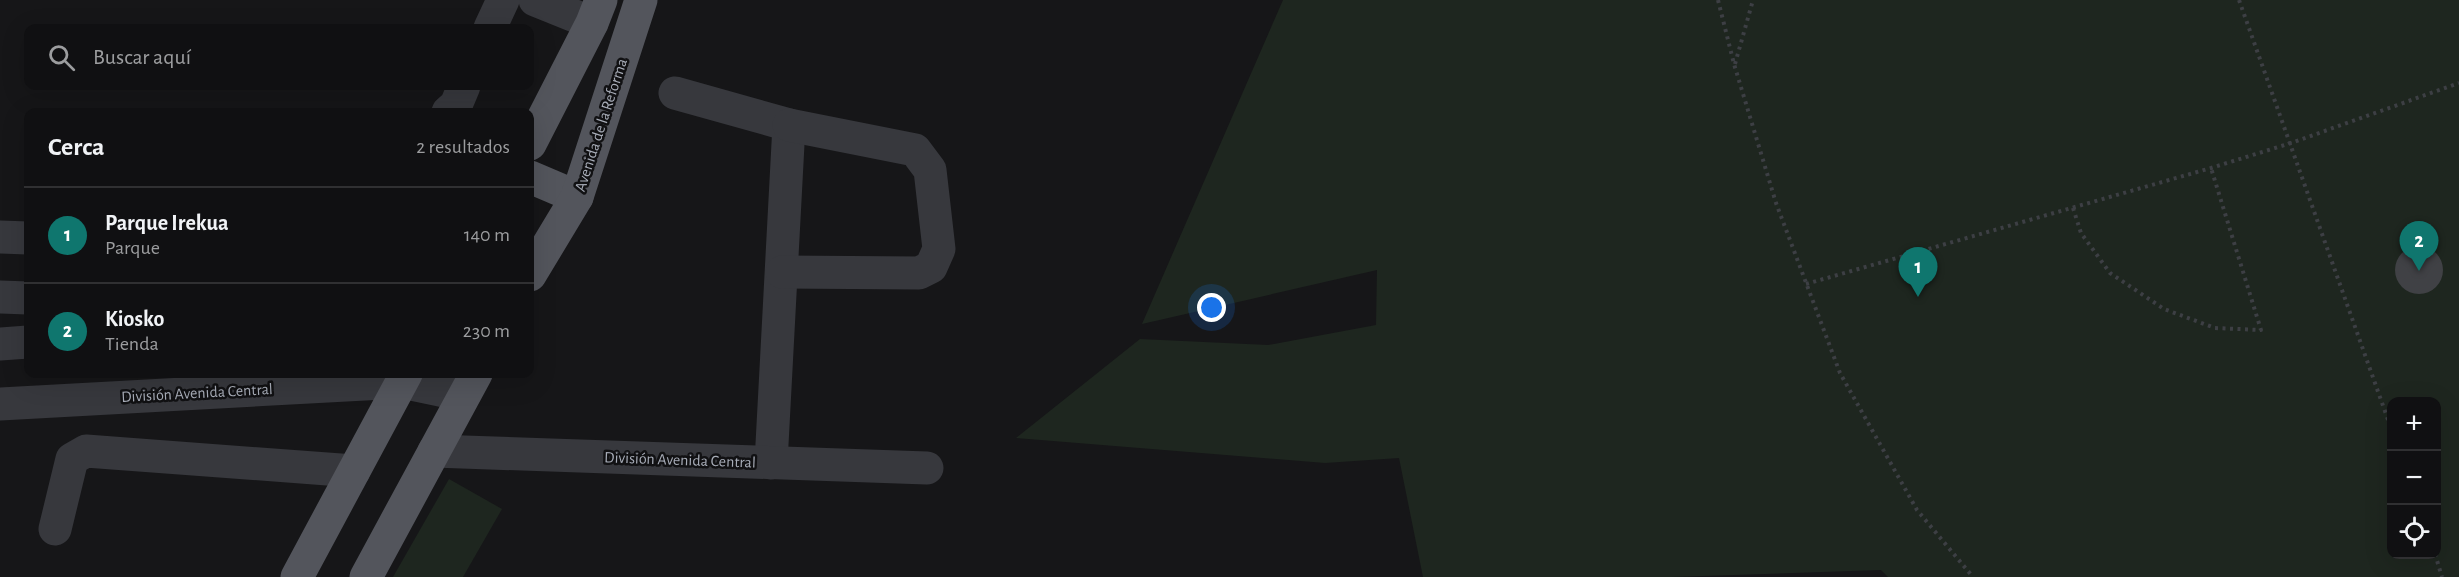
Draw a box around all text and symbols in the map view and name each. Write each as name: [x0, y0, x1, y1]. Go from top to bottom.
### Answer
search box: [24, 24, 534, 90]
icon: search: [45, 41, 78, 74]
text: Buscar aquí: [93, 46, 191, 68]
street label: Avenida de la Reforma: [572, 56, 630, 194]
text: Cerca: [48, 134, 105, 160]
text: 2 resultados: [416, 137, 510, 157]
text: Parque Irekua: [105, 212, 229, 234]
pin: 2: [2400, 222, 2438, 271]
text: 1: [64, 225, 71, 245]
text: 140 m: [464, 225, 510, 245]
text: Parque: [105, 238, 160, 258]
pin: 1: [1898, 248, 1938, 297]
your location: [1197, 293, 1226, 322]
text: Kiosko: [105, 308, 164, 330]
text: 2: [63, 321, 72, 341]
text: 230 m: [463, 321, 510, 341]
text: Tienda: [105, 334, 159, 354]
street label: División Avenida Central: [121, 381, 273, 405]
map controls: [2387, 397, 2441, 559]
button: +: [2387, 397, 2441, 451]
street label: División Avenida Central: [604, 449, 756, 471]
button: −: [2387, 451, 2441, 505]
button: locate: [2387, 505, 2441, 559]

